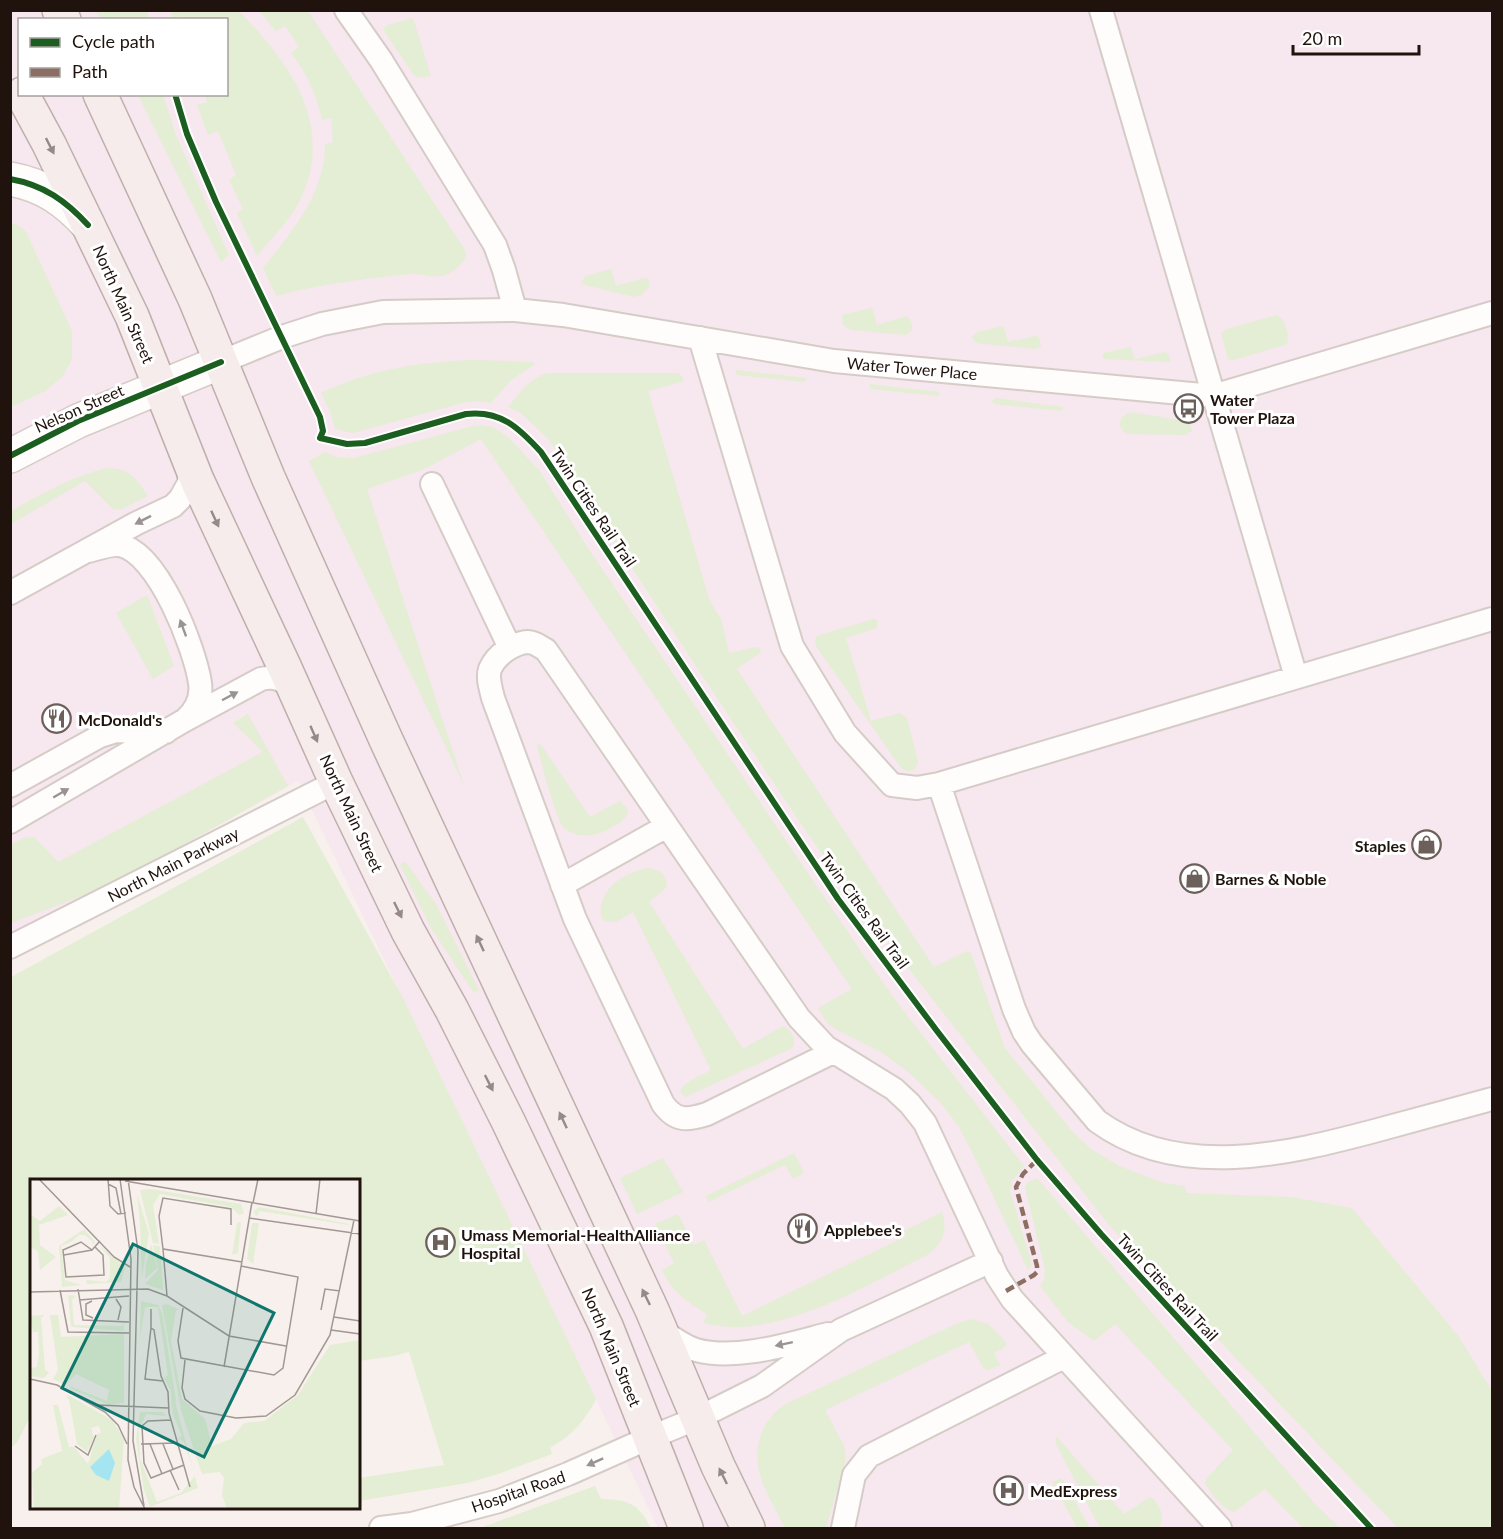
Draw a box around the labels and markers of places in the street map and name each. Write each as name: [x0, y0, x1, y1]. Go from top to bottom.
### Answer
place label: Water Tower Plaza: [1210, 390, 1295, 427]
bus stop icon: Water Tower Plaza: [1173, 392, 1205, 424]
restaurant icon: McDonald's: [41, 703, 73, 735]
place label: McDonald's: [78, 710, 162, 729]
shop icon: Staples: [1411, 829, 1443, 861]
place label: Staples: [1355, 836, 1406, 855]
shop icon: Barnes & Noble: [1178, 862, 1210, 894]
place label: Barnes & Noble: [1215, 869, 1327, 888]
restaurant icon: Applebee's: [787, 1213, 819, 1245]
place label: Applebee's: [823, 1220, 902, 1239]
place label: Umass Memorial-HealthAlliance Hospital: [461, 1225, 691, 1262]
hospital icon: Umass Memorial-HealthAlliance Hospital: [424, 1227, 456, 1259]
hospital icon: MedExpress: [993, 1474, 1025, 1506]
place label: MedExpress: [1030, 1481, 1117, 1500]

